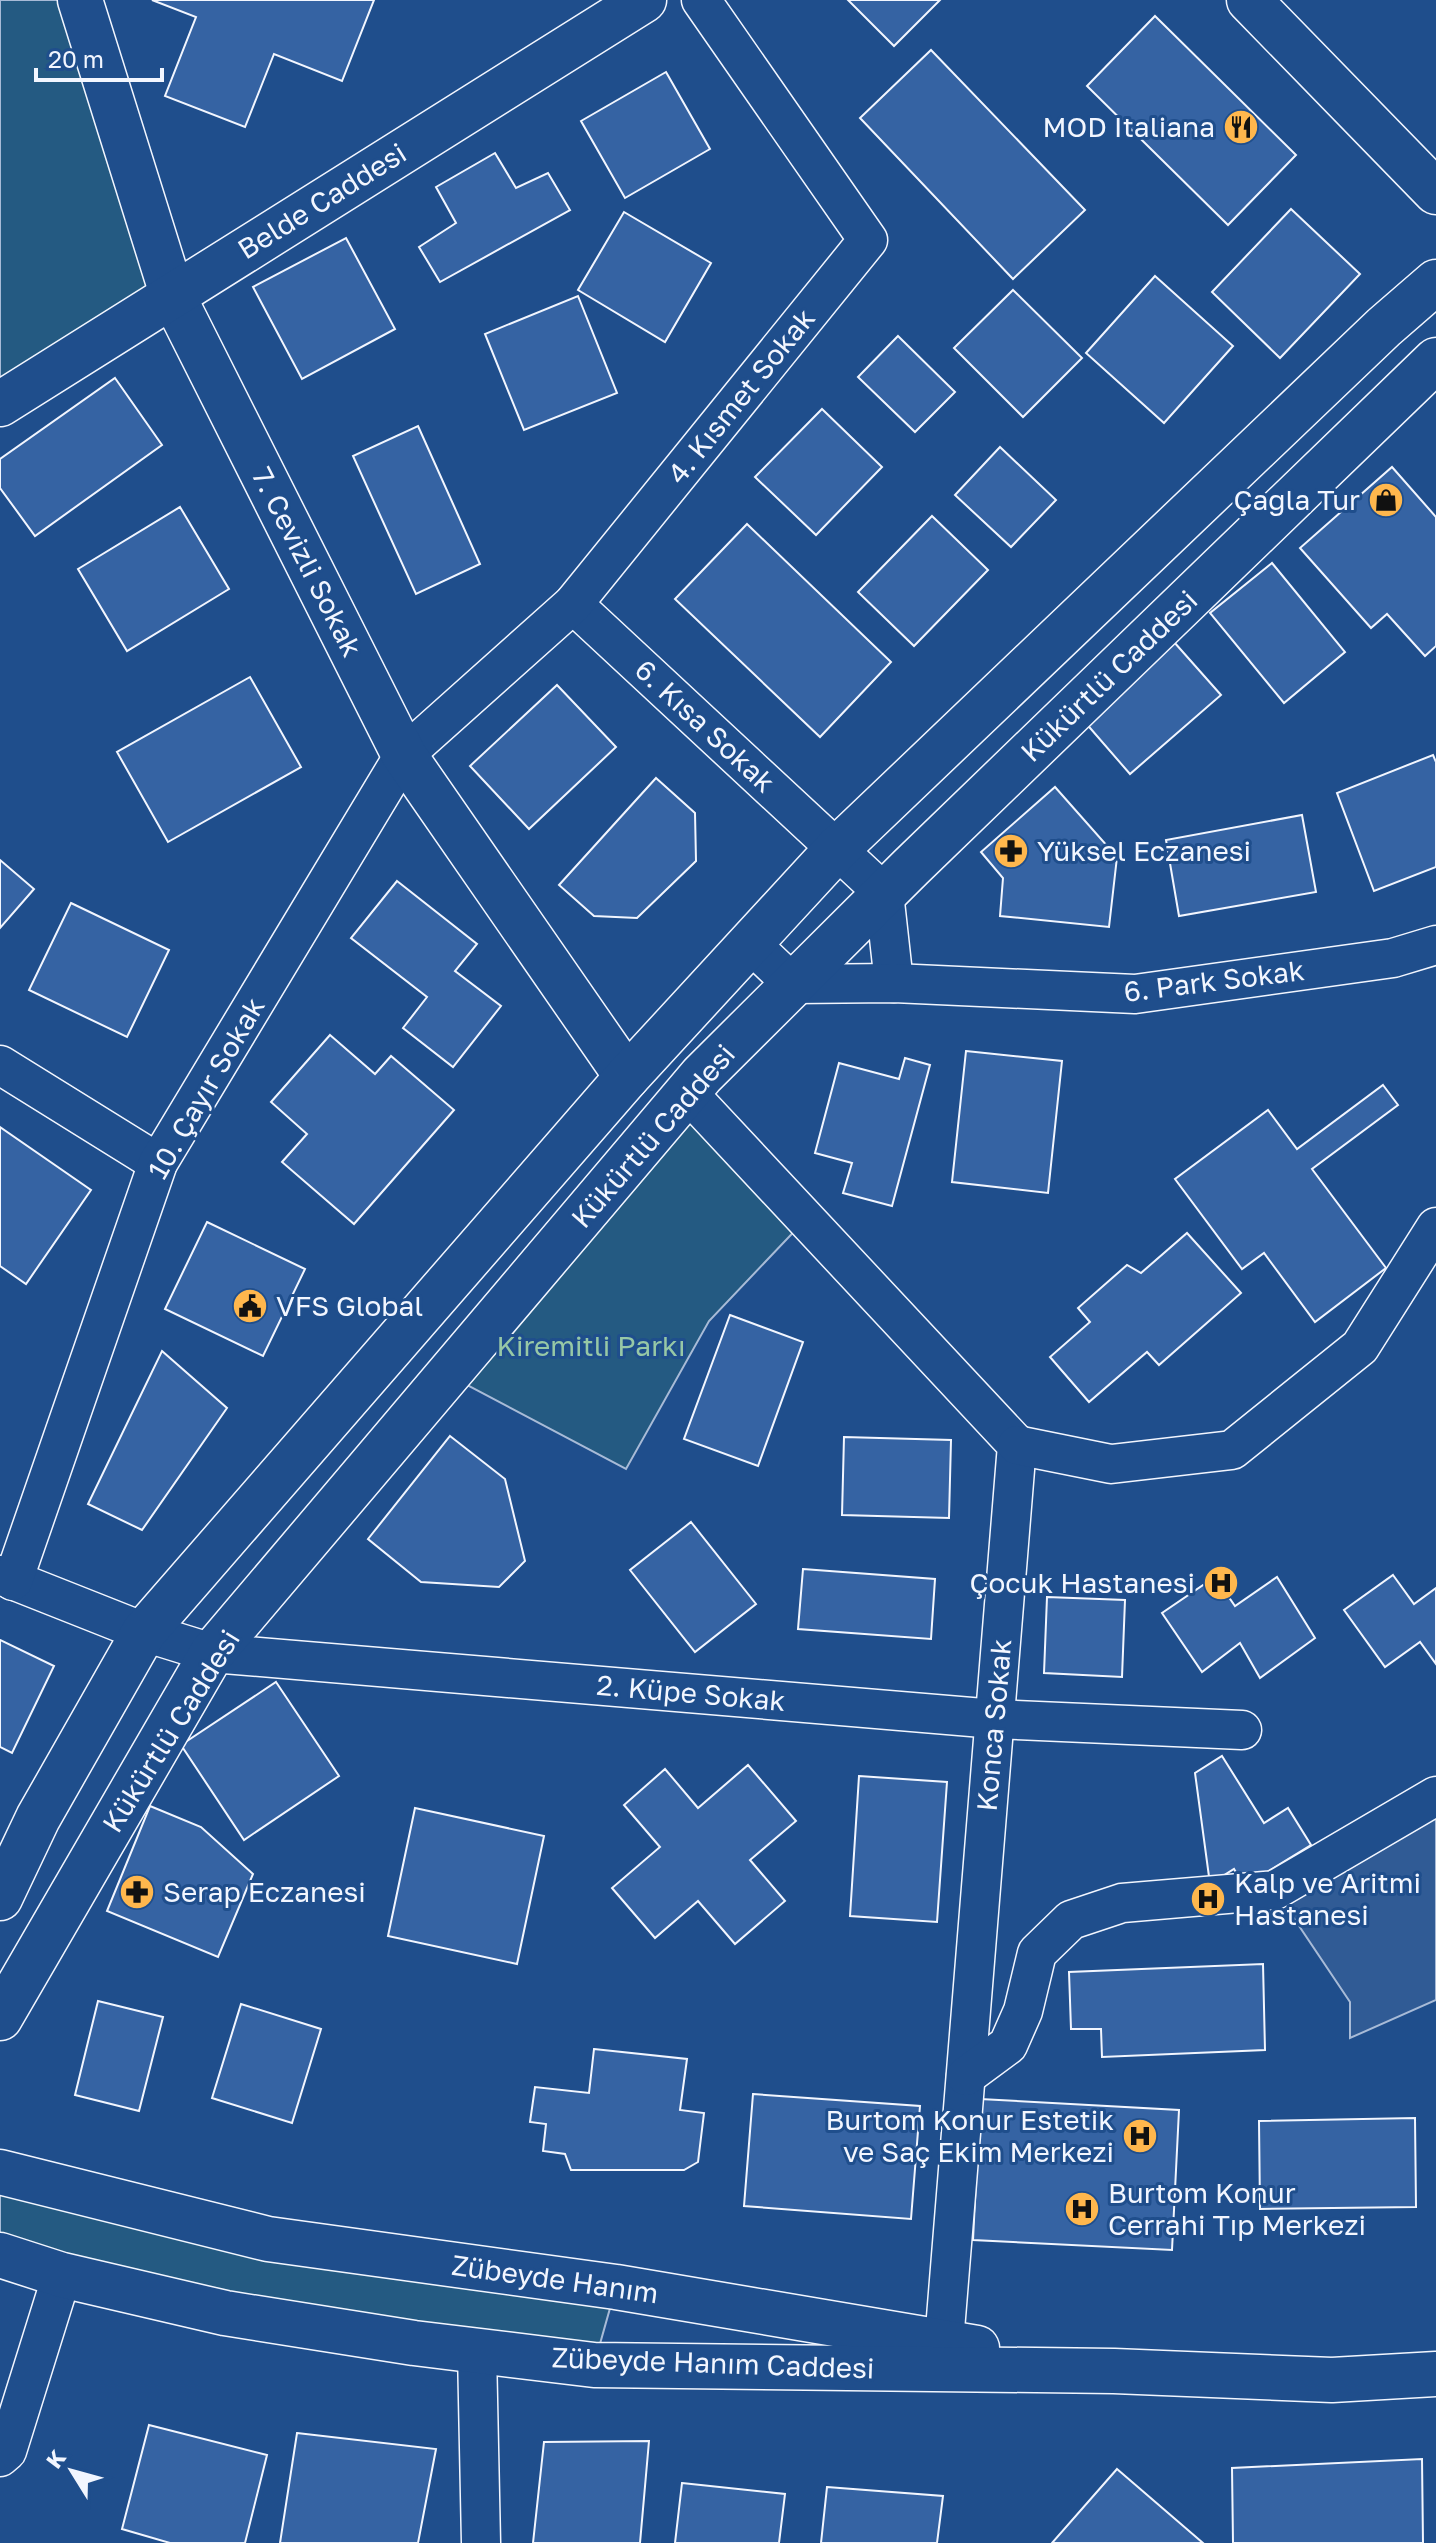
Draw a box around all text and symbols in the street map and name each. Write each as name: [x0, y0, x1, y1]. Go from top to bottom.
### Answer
scale bar: [36, 32, 162, 82]
text: 20 m: [48, 44, 104, 73]
restaurant icon: MOD Italiana: [1222, 108, 1260, 146]
place label: MOD Italiana: [1042, 110, 1215, 143]
street label: Belde Caddesi: [232, 136, 412, 265]
street label: 4. Kısmet Sokak: [660, 302, 821, 490]
street label: 7. Cevizli Sokak: [246, 462, 369, 662]
shop icon: Çağla Tur: [1367, 481, 1405, 519]
place label: Çağla Tur: [1233, 483, 1360, 516]
street label: Kükürtlü Caddesi: [1014, 583, 1204, 768]
street label: 6. Kısa Sokak: [629, 653, 782, 799]
pharmacy icon: Yüksel Eczanesi: [992, 832, 1030, 870]
place label: Yüksel Eczanesi: [1037, 834, 1251, 867]
street label: 6. Park Sokak: [1122, 953, 1306, 1008]
street label: 10. Çayır Sokak: [140, 991, 271, 1184]
street label: Kükürtlü Caddesi: [564, 1037, 741, 1234]
public building icon: VFS Global: [231, 1287, 269, 1325]
place label: VFS Global: [276, 1289, 423, 1322]
park label: Kiremitli Parkı: [497, 1329, 685, 1362]
hospital icon: Çocuk Hastanesi: [1202, 1564, 1240, 1602]
place label: Çocuk Hastanesi: [969, 1566, 1195, 1599]
street label: Kükürtlü Caddesi: [95, 1624, 246, 1838]
street label: Konca Sokak: [970, 1637, 1017, 1812]
street label: 2. Küpe Sokak: [595, 1668, 787, 1717]
place label: Kalp ve Aritmi Hastanesi: [1234, 1866, 1421, 1931]
pharmacy icon: Serap Eczanesi: [118, 1873, 156, 1911]
place label: Serap Eczanesi: [163, 1875, 366, 1908]
hospital icon: Kalp ve Aritmi Hastanesi: [1189, 1880, 1227, 1918]
place label: Burtom Konur Estetik ve Saç Ekim Merkezi: [826, 2103, 1114, 2168]
hospital icon: Burtom Konur Estetik ve Saç Ekim Merkezi: [1121, 2117, 1159, 2155]
place label: Burtom Konur Cerrahi Tıp Merkezi: [1108, 2176, 1366, 2241]
hospital icon: Burtom Konur Cerrahi Tıp Merkezi: [1063, 2190, 1101, 2228]
street label: Zübeyde Hanım: [450, 2248, 660, 2309]
street label: Zübeyde Hanım Caddesi: [551, 2340, 875, 2385]
north arrow: [32, 2431, 112, 2511]
text: K: [40, 2444, 71, 2473]

